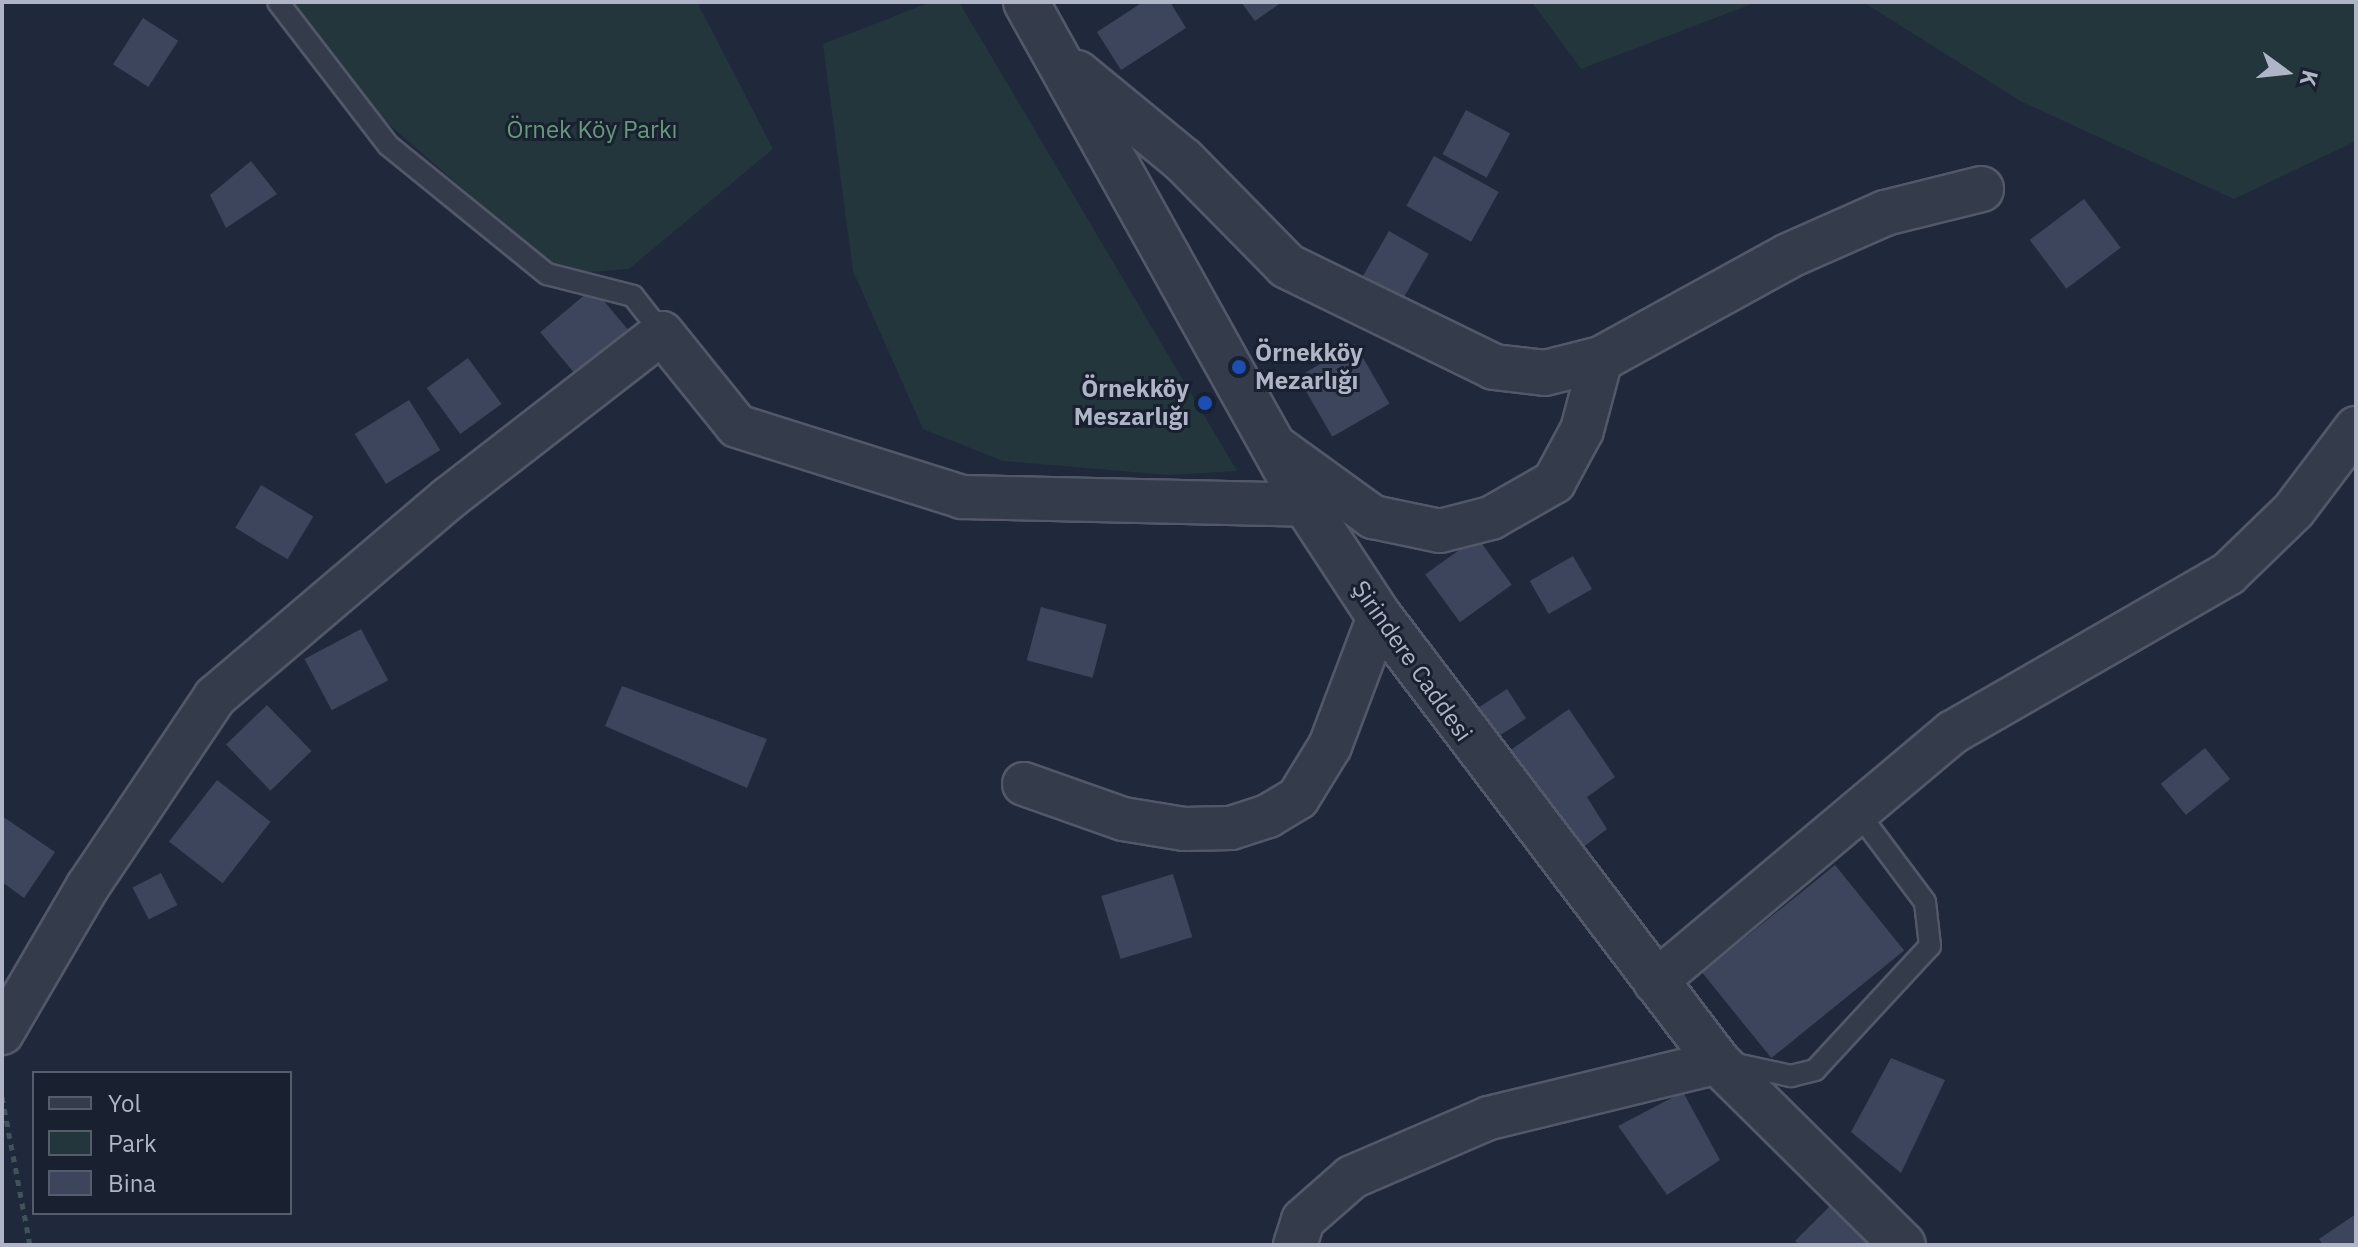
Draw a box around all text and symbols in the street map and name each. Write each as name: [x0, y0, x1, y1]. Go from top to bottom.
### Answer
north arrow: [2246, 32, 2326, 112]
text: K: [2294, 67, 2326, 89]
park label: Örnek Köy Parkı: [506, 116, 678, 144]
place label: Örnekköy Mezarlığı: [1255, 339, 1363, 395]
marker: Örnekköy Mezarlığı: [1230, 358, 1248, 376]
place label: Örnekköy Meszarlığı: [1074, 375, 1189, 431]
marker: Örnekköy Meszarlığı: [1196, 394, 1214, 412]
street label: Şirindere Caddesi: [1346, 575, 1478, 747]
legend: [32, 1071, 292, 1215]
text: Yol: [108, 1087, 141, 1119]
text: Park: [108, 1127, 157, 1159]
text: Bina: [108, 1167, 156, 1199]

